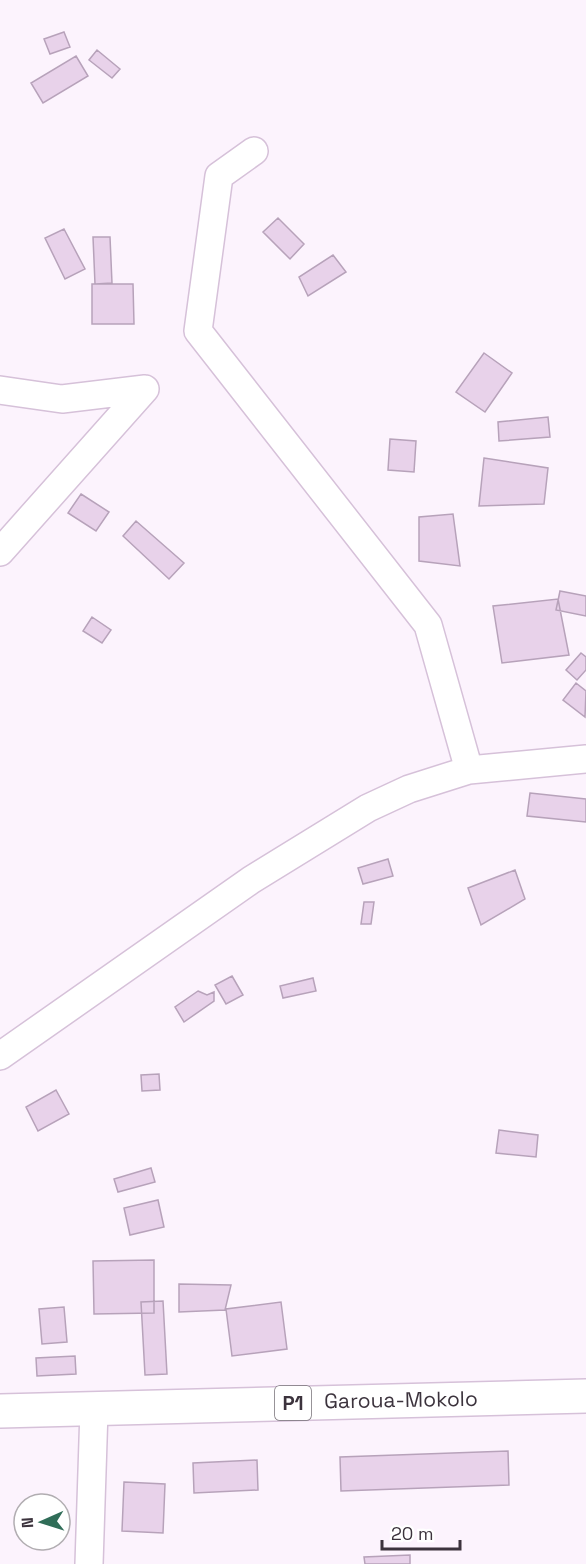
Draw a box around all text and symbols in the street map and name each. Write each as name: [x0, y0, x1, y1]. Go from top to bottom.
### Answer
street label: Garoua-Mokolo: [324, 1385, 478, 1414]
road number: P1: [275, 1386, 311, 1420]
north arrow: [12, 1492, 72, 1552]
scale bar: [382, 1513, 460, 1551]
text: N: [17, 1517, 38, 1529]
text: 20 m: [391, 1522, 434, 1545]

